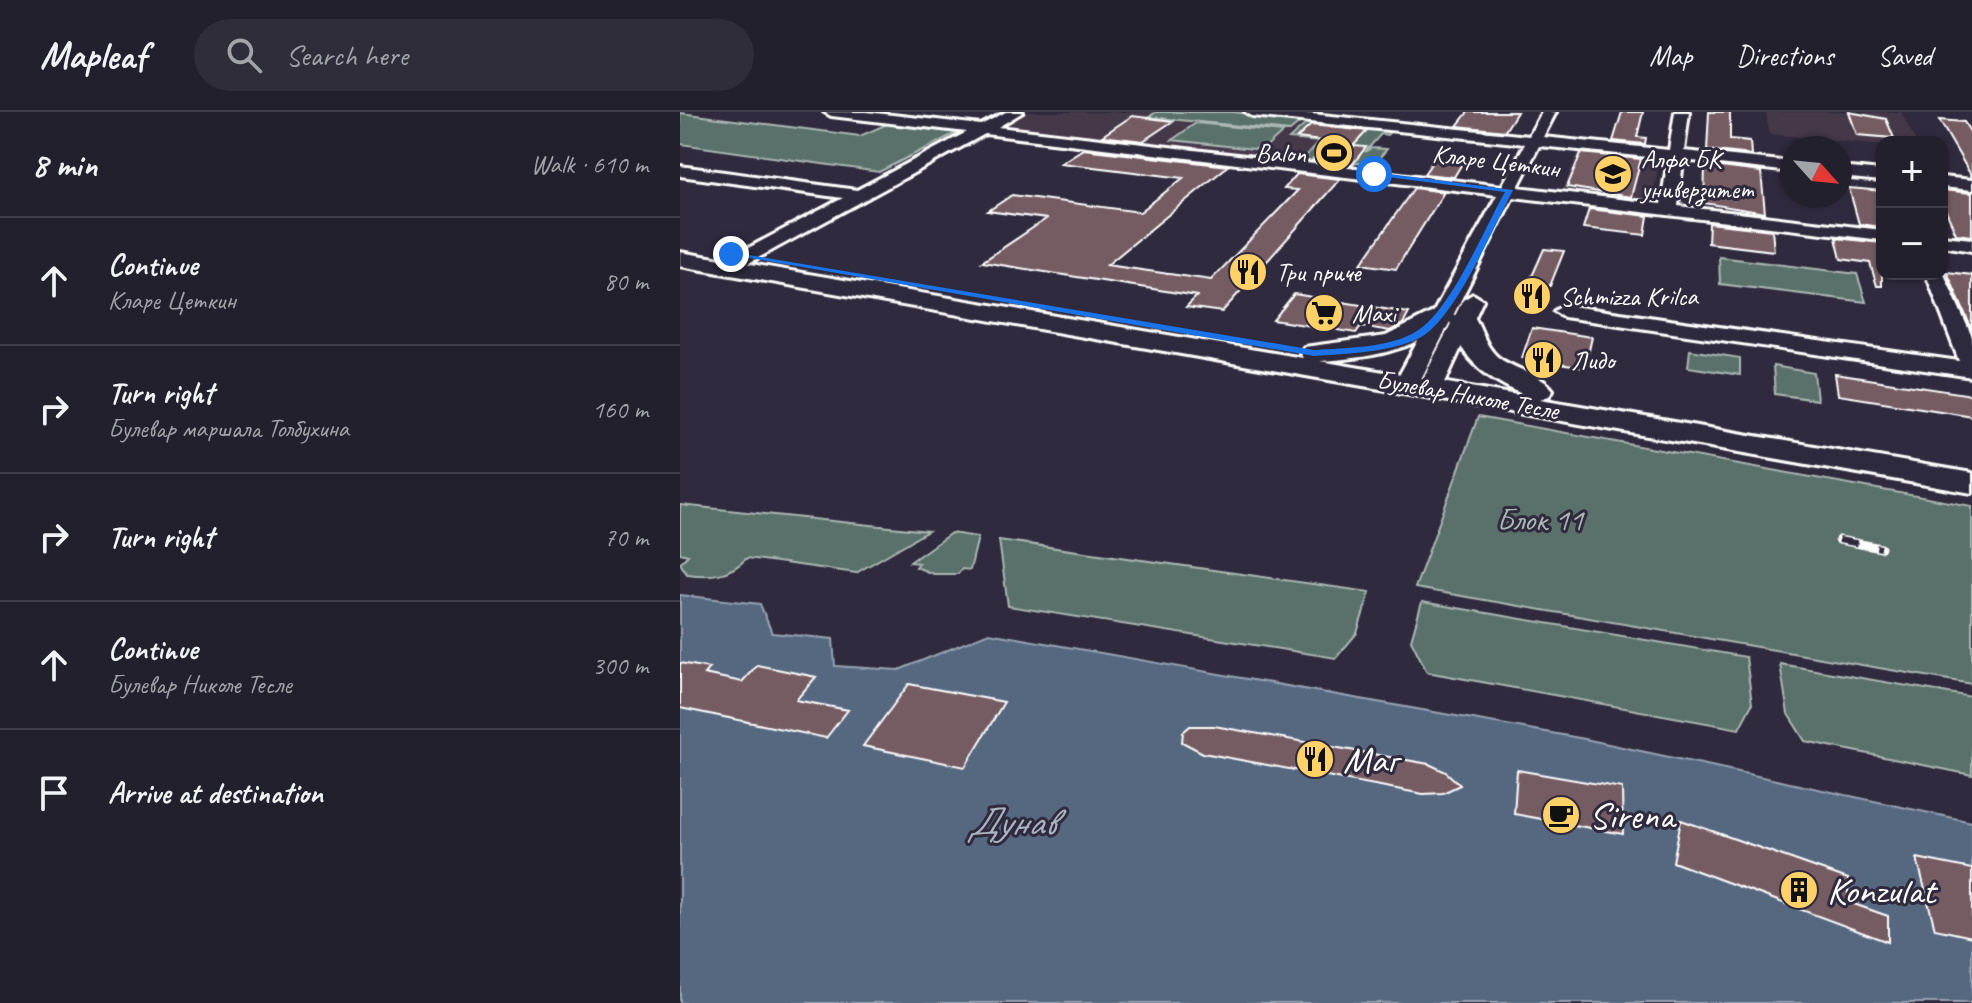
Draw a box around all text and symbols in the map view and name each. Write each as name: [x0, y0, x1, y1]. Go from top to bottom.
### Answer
search box: [194, 19, 754, 91]
text: Mapleaf: [40, 32, 146, 79]
icon: search: [222, 33, 266, 77]
text: Search here: [286, 36, 408, 74]
text: Map: [1649, 38, 1692, 73]
text: Directions: [1736, 38, 1834, 73]
text: Saved: [1878, 38, 1932, 73]
sports icon: Balon: [1313, 132, 1355, 174]
north arrow: [1780, 136, 1852, 208]
map controls: [1876, 136, 1948, 280]
button: +: [1876, 136, 1948, 208]
place label: Balon: [1256, 137, 1306, 170]
street label: Кларе Цеткин: [1431, 137, 1563, 185]
text: 8 min: [32, 143, 97, 186]
place label: Алфа БК универзитет: [1639, 143, 1755, 207]
text: Walk · 610 m: [531, 148, 648, 181]
school or university icon: Алфа БК универзитет: [1592, 153, 1634, 195]
route start: [1356, 156, 1392, 192]
button: −: [1876, 208, 1948, 280]
route end: [713, 236, 749, 272]
text: Continue: [108, 246, 198, 284]
restaurant icon: Три приче: [1227, 251, 1269, 293]
place label: Три приче: [1276, 256, 1362, 289]
icon: ahead: [32, 259, 76, 303]
text: 80 m: [604, 265, 648, 298]
restaurant icon: Schmizza Krilca: [1511, 275, 1553, 317]
place label: Schmizza Krilca: [1560, 280, 1699, 313]
text: Кларе Цеткин: [108, 284, 236, 317]
supermarket icon: Maxi: [1303, 292, 1345, 334]
place label: Maxi: [1352, 297, 1399, 330]
restaurant icon: Лидо: [1522, 339, 1564, 381]
place label: Лидо: [1571, 344, 1617, 377]
street label: Булевар Николе Тесле: [1375, 363, 1563, 427]
text: Turn right: [108, 374, 213, 412]
icon: right: [32, 387, 76, 431]
text: 160 m: [592, 393, 648, 426]
text: Булевар маршала Толбухина: [108, 412, 349, 445]
park label: Блок 11: [1497, 499, 1585, 540]
icon: right: [32, 515, 76, 559]
text: Turn right: [108, 518, 213, 556]
text: 70 m: [604, 521, 648, 554]
text: Continue: [108, 630, 198, 668]
icon: ahead: [32, 643, 76, 687]
text: 300 m: [592, 649, 648, 682]
text: Булевар Николе Тесле: [108, 668, 292, 701]
place label: Маг: [1343, 736, 1403, 783]
restaurant icon: Маг: [1294, 738, 1336, 780]
icon: arrive: [32, 771, 76, 815]
text: Arrive at destination: [108, 774, 323, 812]
place label: Sirena: [1589, 792, 1677, 839]
cafe icon: Sirena: [1540, 794, 1582, 836]
water label: Дунав: [967, 797, 1067, 847]
place label: Konzulat: [1827, 867, 1939, 914]
building icon: Konzulat: [1778, 869, 1820, 911]

